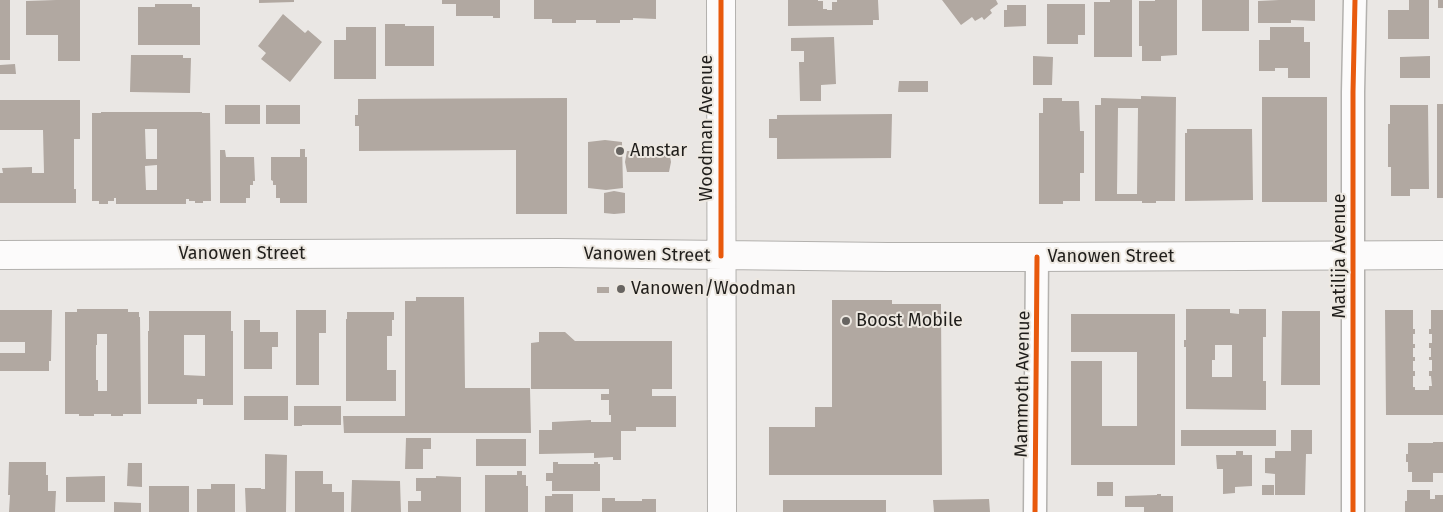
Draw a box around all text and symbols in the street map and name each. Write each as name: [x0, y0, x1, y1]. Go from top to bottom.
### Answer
street label: Woodman Avenue: [696, 55, 718, 201]
place label: Amstar: [630, 140, 687, 162]
marker: Amstar: [614, 145, 626, 157]
street label: Matilija Avenue: [1329, 193, 1351, 319]
street label: Vanowen Street: [178, 243, 306, 265]
street label: Vanowen Street: [583, 243, 711, 267]
street label: Vanowen Street: [1047, 246, 1175, 268]
place label: Vanowen/Woodman: [631, 278, 796, 300]
marker: Vanowen/Woodman: [615, 283, 627, 295]
place label: Boost Mobile: [856, 310, 963, 332]
street label: Mammoth Avenue: [1011, 310, 1035, 458]
marker: Boost Mobile: [840, 315, 852, 327]

